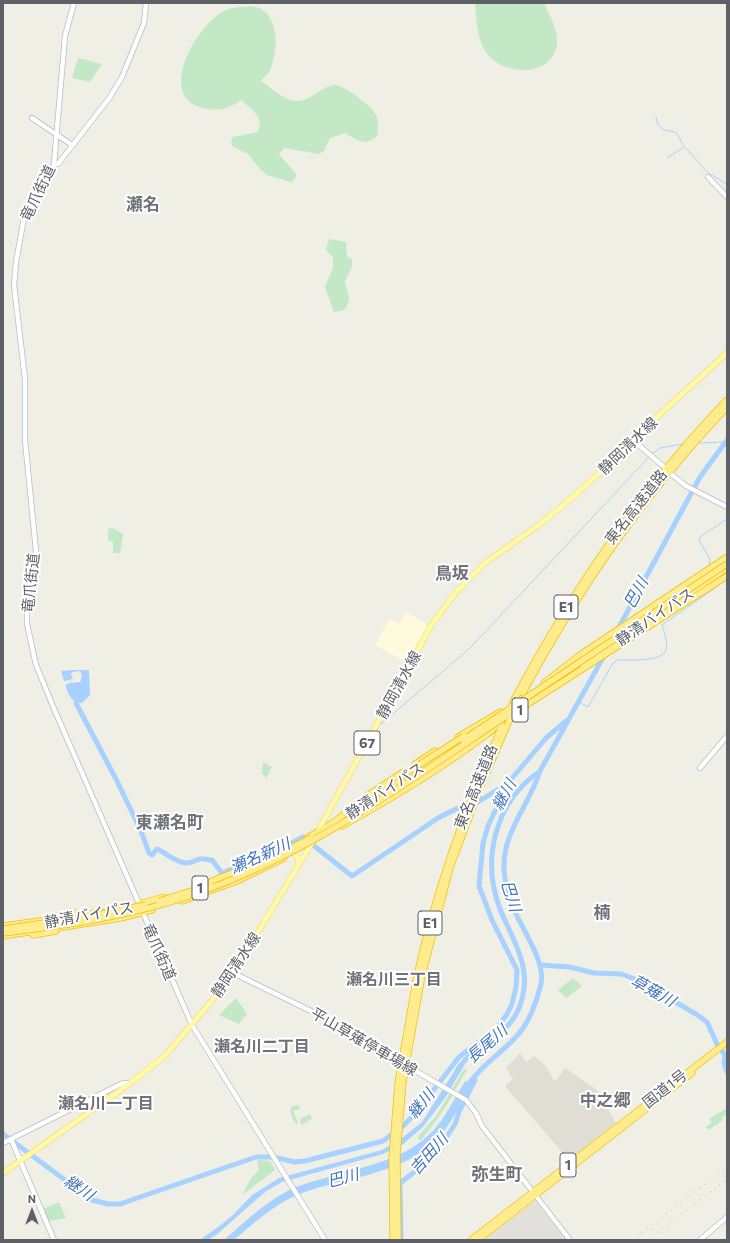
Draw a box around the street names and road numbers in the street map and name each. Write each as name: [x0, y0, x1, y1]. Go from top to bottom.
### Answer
street label: 竜爪街道: [17, 162, 59, 224]
street label: 静岡清水線: [595, 413, 661, 479]
street label: 東名高速道路: [601, 466, 671, 548]
street label: 竜爪街道: [19, 552, 43, 614]
street label: 静清バイパス: [613, 584, 697, 650]
road number: E1: [554, 595, 578, 619]
street label: 静岡清水線: [373, 648, 425, 722]
road number: 1: [512, 698, 528, 722]
road number: 67: [354, 731, 380, 755]
street label: 東名高速道路: [451, 742, 501, 832]
street label: 静清バイパス: [342, 759, 428, 823]
road number: 1: [192, 876, 208, 900]
street label: 静清バイパス: [43, 898, 135, 932]
road number: E1: [418, 911, 442, 935]
street label: 竜爪街道: [139, 921, 179, 983]
street label: 静岡清水線: [208, 929, 264, 1001]
street label: 平山草薙停車場線: [308, 1004, 420, 1080]
street label: 国道1号: [639, 1066, 691, 1112]
road number: 1: [560, 1153, 576, 1177]

